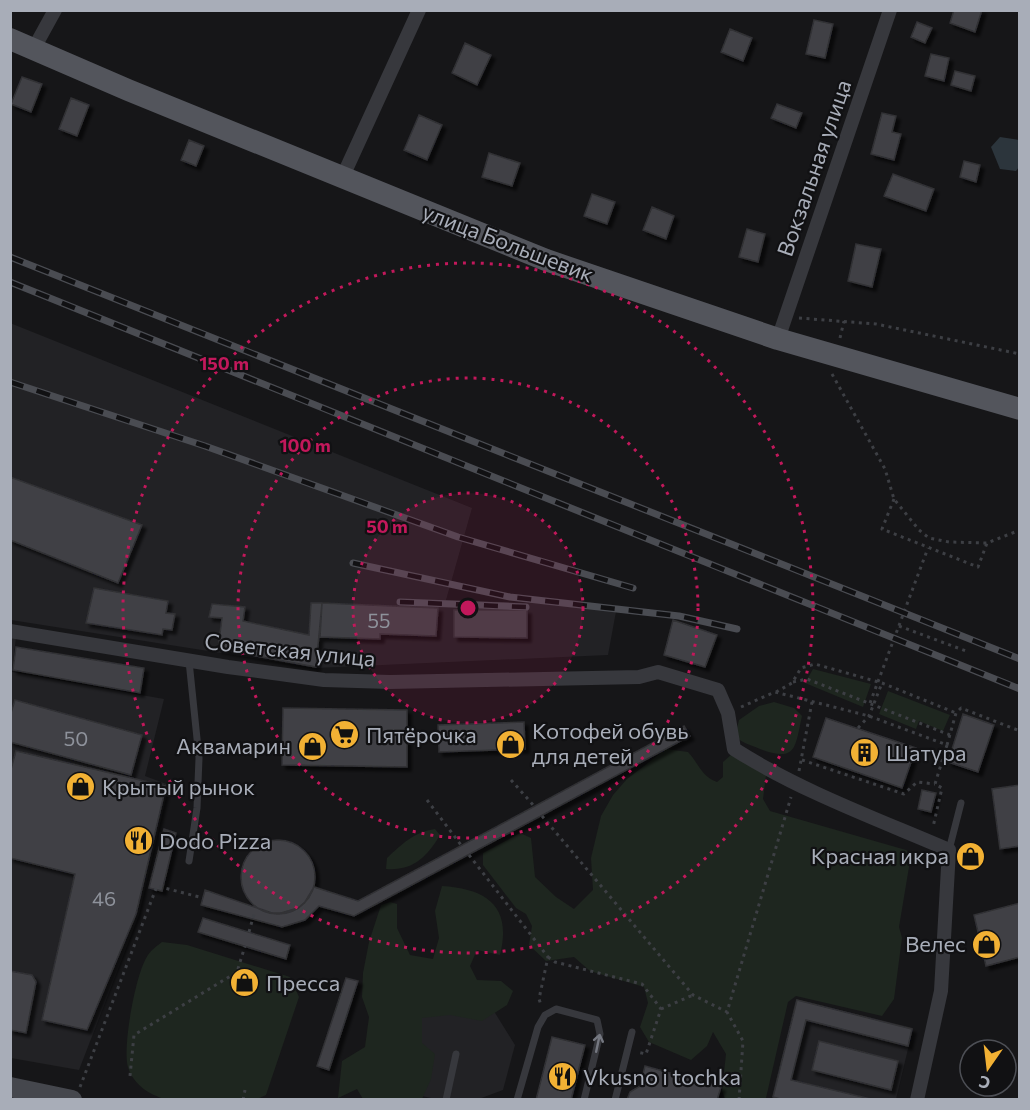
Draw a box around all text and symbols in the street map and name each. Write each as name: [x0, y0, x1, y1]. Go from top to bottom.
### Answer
street label: Вокзальная улица: [771, 76, 856, 260]
street label: улица Большевик: [419, 197, 598, 288]
text: 150 m: [199, 352, 249, 374]
text: 100 m: [279, 434, 331, 456]
text: 50 m: [366, 515, 408, 537]
centre of rings: [458, 598, 478, 618]
house number: 55: [368, 608, 390, 632]
street label: Советская улица: [203, 627, 377, 672]
place label: Котофей обувь для детей: [532, 717, 689, 769]
supermarket icon: Пятёрочка: [329, 719, 361, 751]
place label: Пятёрочка: [366, 721, 477, 748]
house number: 50: [64, 726, 88, 750]
shop icon: Котофей обувь для детей: [495, 728, 527, 760]
shop icon: Аквамарин: [296, 730, 328, 762]
place label: Аквамарин: [176, 732, 291, 759]
building icon: Шатура: [849, 737, 881, 769]
place label: Шатура: [886, 739, 966, 766]
shop icon: Крытый рынок: [65, 771, 97, 803]
place label: Крытый рынок: [102, 773, 255, 800]
restaurant icon: Dodo Pizza: [122, 825, 154, 857]
place label: Dodo Pizza: [159, 827, 271, 854]
shop icon: Красная икра: [954, 840, 986, 872]
place label: Красная икра: [811, 842, 949, 869]
house number: 46: [92, 886, 116, 910]
shop icon: Велес: [971, 928, 1003, 960]
place label: Велес: [905, 930, 966, 957]
shop icon: Пресса: [229, 967, 261, 999]
place label: Пресса: [266, 969, 340, 996]
one-way arrow: [593, 1033, 604, 1053]
north arrow: [958, 1038, 1018, 1098]
restaurant icon: Vkusno i tochka: [546, 1061, 578, 1093]
place label: Vkusno i tochka: [583, 1063, 741, 1090]
text: С: [977, 1072, 992, 1094]

